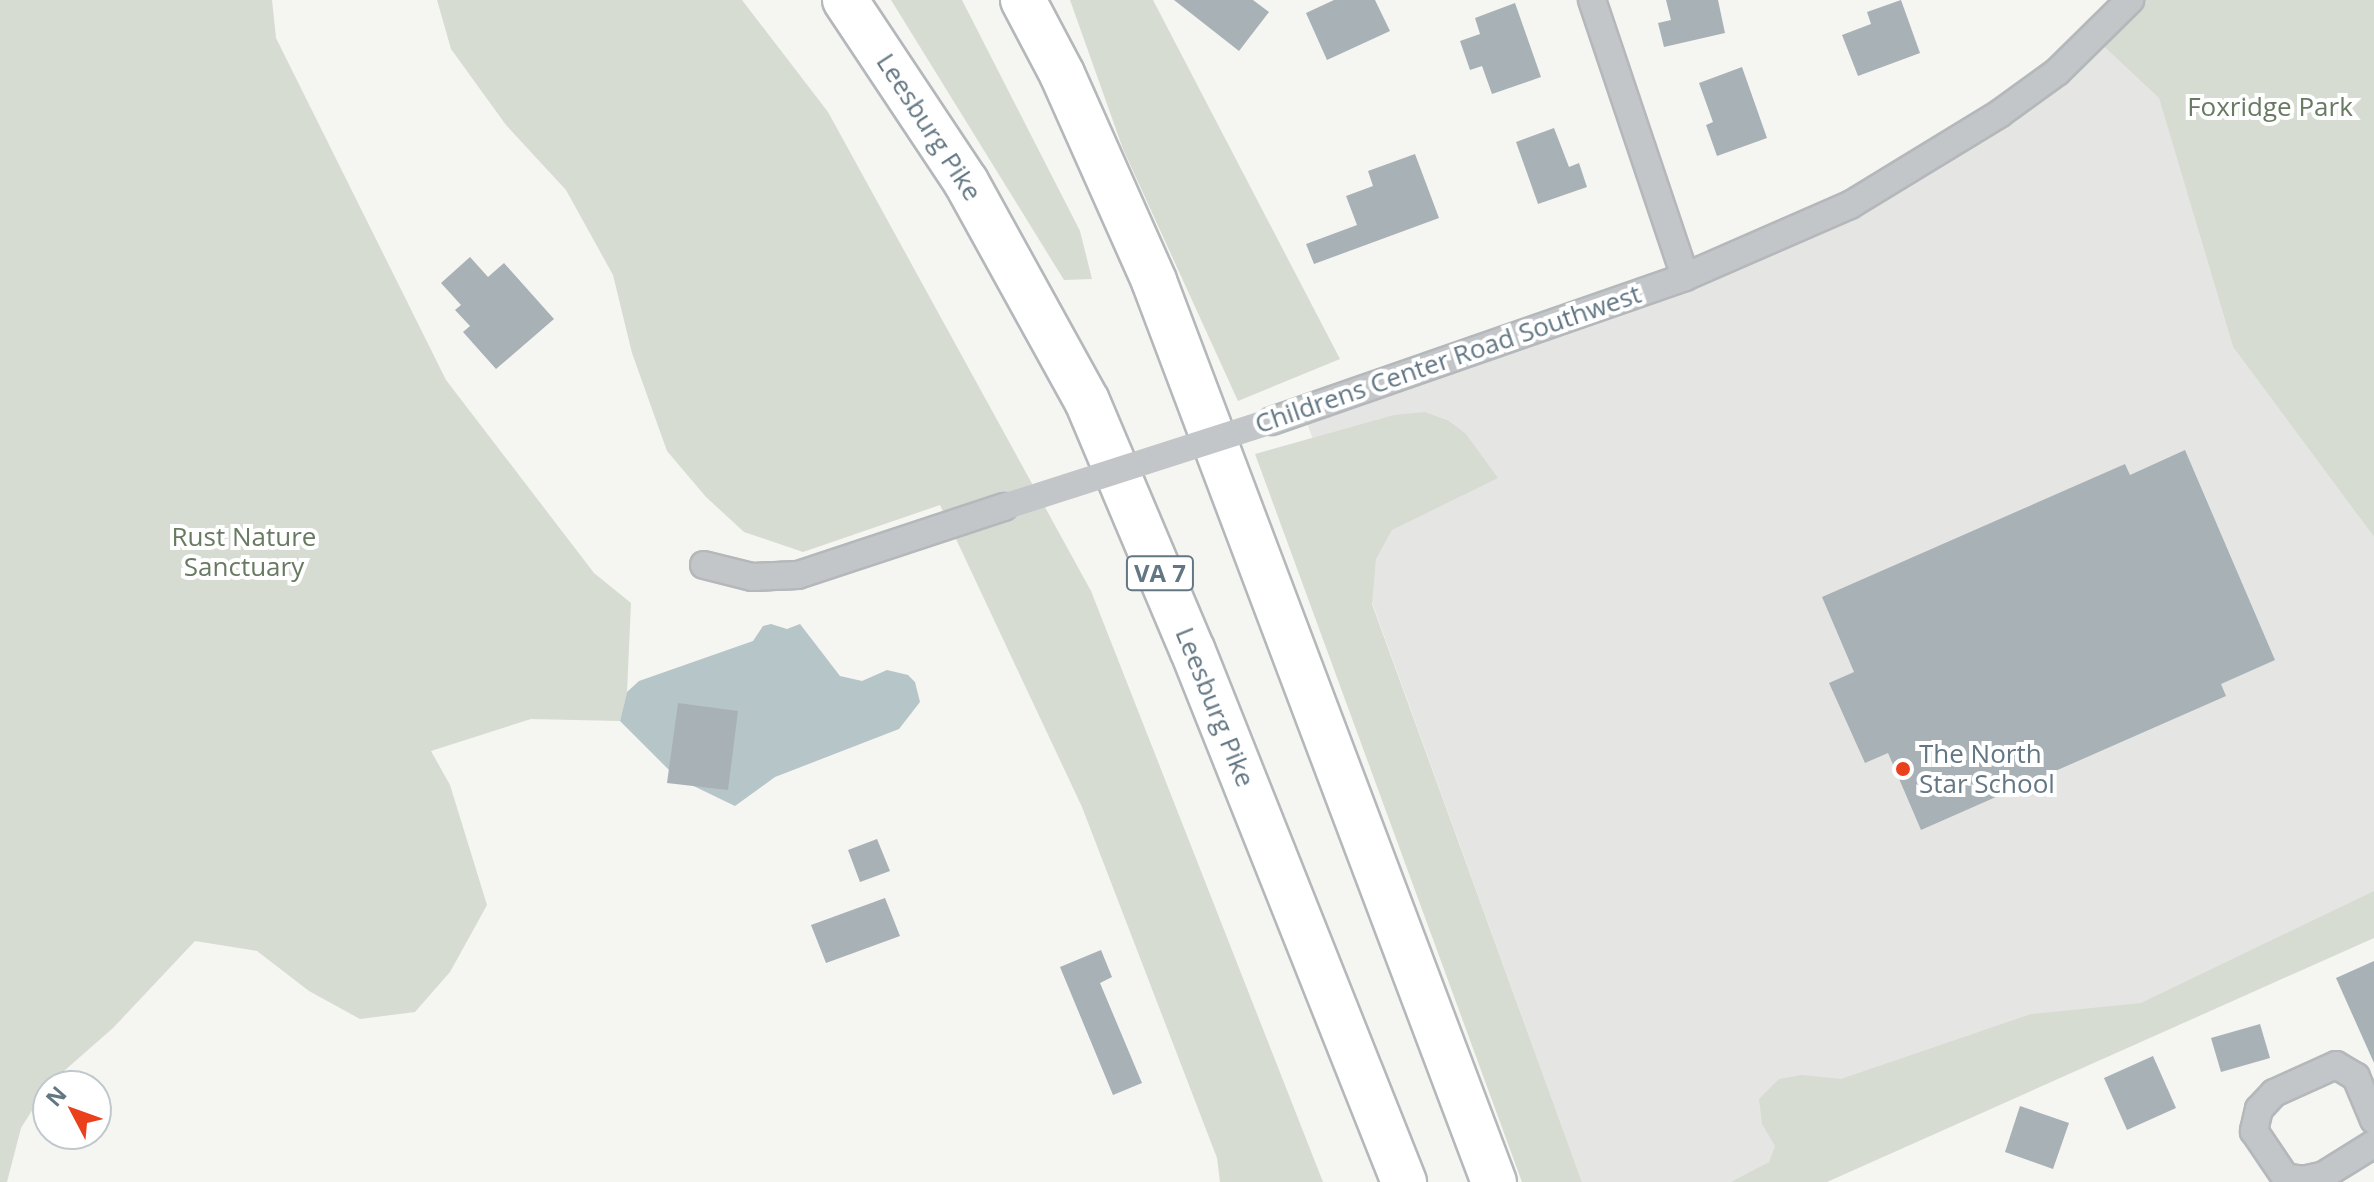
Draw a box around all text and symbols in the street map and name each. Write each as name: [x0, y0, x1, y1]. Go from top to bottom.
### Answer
street label: Leesburg Pike: [870, 48, 988, 206]
park label: Foxridge Park: [2187, 91, 2353, 123]
street label: Childrens Center Road Southwest: [1251, 278, 1645, 440]
park label: Rust Nature Sanctuary: [172, 521, 316, 582]
road number: VA 7: [1124, 553, 1196, 593]
street label: Leesburg Pike: [1169, 623, 1261, 791]
place label: The North Star School: [1919, 738, 2055, 800]
marker: The North Star School: [1894, 760, 1912, 778]
north arrow: [32, 1070, 112, 1150]
text: N: [38, 1079, 73, 1112]

